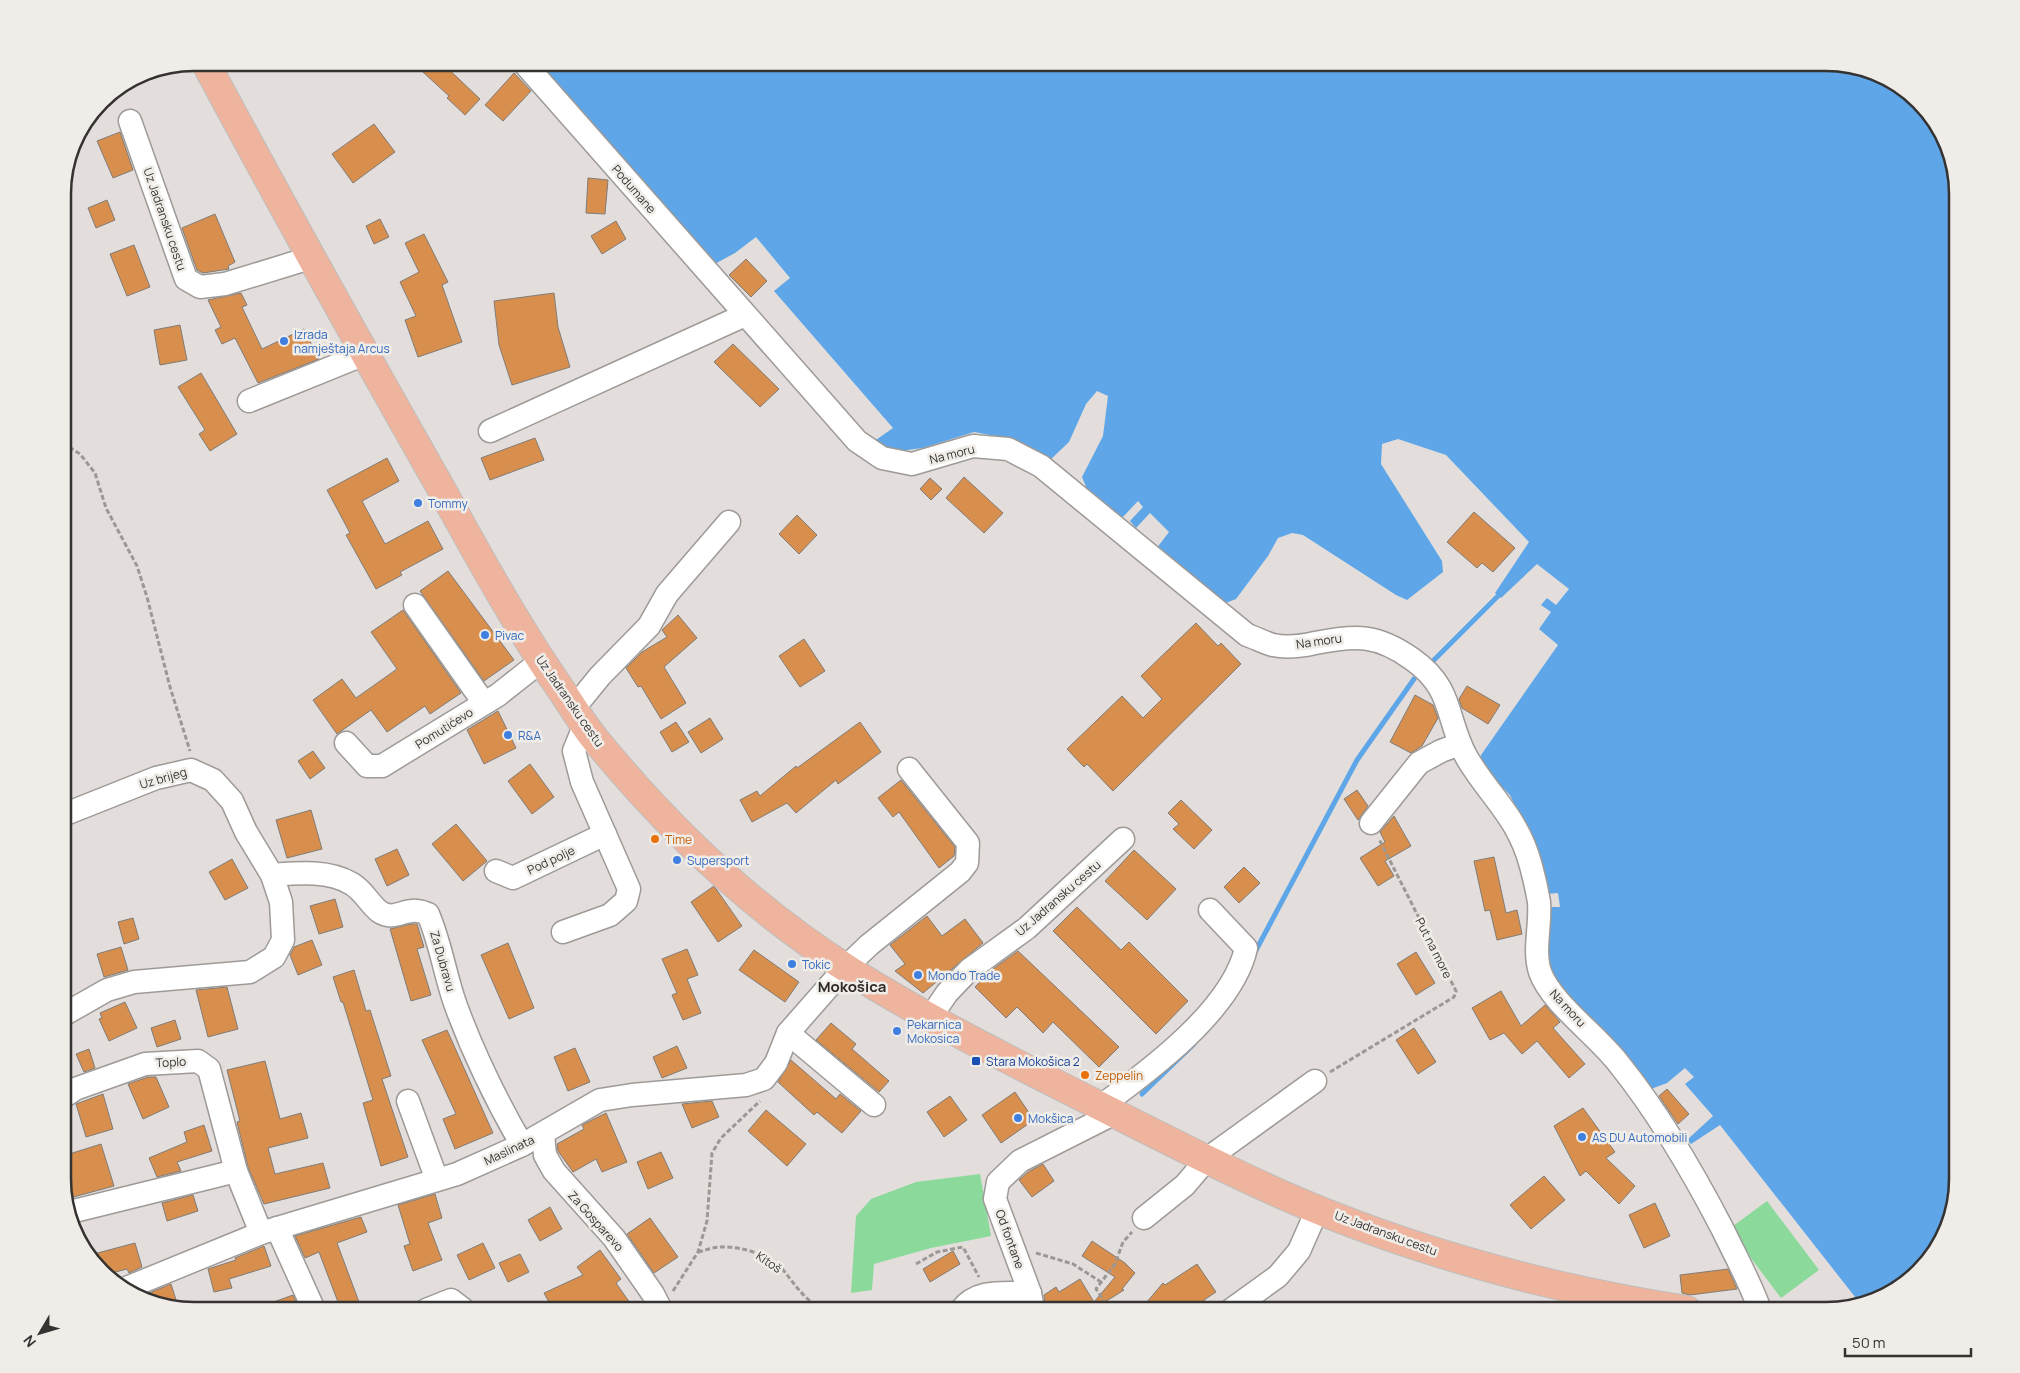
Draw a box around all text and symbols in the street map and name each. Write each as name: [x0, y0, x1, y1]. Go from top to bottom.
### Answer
street label: Podumane: [608, 161, 660, 217]
street label: Uz Jadransku cestu: [139, 165, 191, 273]
place label: Izrada namještaja Arcus: [294, 326, 390, 357]
marker: Izrada namještaja Arcus: [278, 335, 290, 347]
street label: Na moru: [928, 440, 976, 468]
place label: Tommy: [428, 495, 468, 512]
marker: Tommy: [412, 497, 424, 509]
place label: Pivac: [495, 627, 524, 644]
marker: Pivac: [479, 629, 491, 641]
street label: Na moru: [1295, 629, 1343, 653]
street label: Uz Jadransku cestu: [532, 652, 608, 750]
street label: Pomutićevo: [412, 703, 476, 753]
place label: R&A: [518, 727, 541, 744]
marker: R&A: [502, 729, 514, 741]
street label: Uz brijeg: [137, 763, 189, 793]
place label: Time: [665, 831, 692, 848]
marker: Time: [649, 833, 661, 845]
street label: Pod polje: [524, 842, 578, 878]
place label: Supersport: [687, 852, 750, 869]
marker: Supersport: [671, 854, 683, 866]
street label: Uz Jadransku cestu: [1012, 856, 1104, 940]
street label: Put na more: [1411, 915, 1457, 981]
street label: Za Dubravu: [426, 929, 460, 993]
place label: Tokic: [802, 956, 831, 973]
marker: Tokic: [786, 958, 798, 970]
place label: Mondo Trade: [928, 967, 1000, 984]
marker: Mondo Trade: [912, 969, 924, 981]
district label: Mokošica: [818, 976, 886, 997]
street label: Na moru: [1546, 985, 1590, 1031]
place label: Pekarnica Mokosica: [907, 1016, 961, 1047]
marker: Pekarnica Mokosica: [891, 1025, 903, 1037]
street label: Toplo: [155, 1053, 187, 1071]
place label: Stara Mokošica 2: [986, 1053, 1080, 1070]
marker: Stara Mokošica 2: [970, 1055, 982, 1067]
place label: Zeppelin: [1095, 1067, 1143, 1084]
marker: Zeppelin: [1079, 1069, 1091, 1081]
place label: Mokšica: [1028, 1110, 1073, 1127]
marker: Mokšica: [1012, 1112, 1024, 1124]
place label: AS DU Automobili: [1592, 1129, 1687, 1146]
street label: Maslinata: [481, 1131, 537, 1169]
marker: AS DU Automobili: [1576, 1131, 1588, 1143]
street label: Za Gosparevo: [564, 1187, 628, 1255]
street label: Od fontane: [991, 1207, 1029, 1271]
street label: Uz Jadransku cestu: [1332, 1207, 1440, 1259]
street label: Kitoš: [753, 1247, 785, 1277]
north arrow: [15, 1308, 65, 1358]
scale bar: [1845, 1326, 1971, 1358]
text: N: [19, 1331, 40, 1351]
text: 50 m: [1852, 1332, 1886, 1353]

